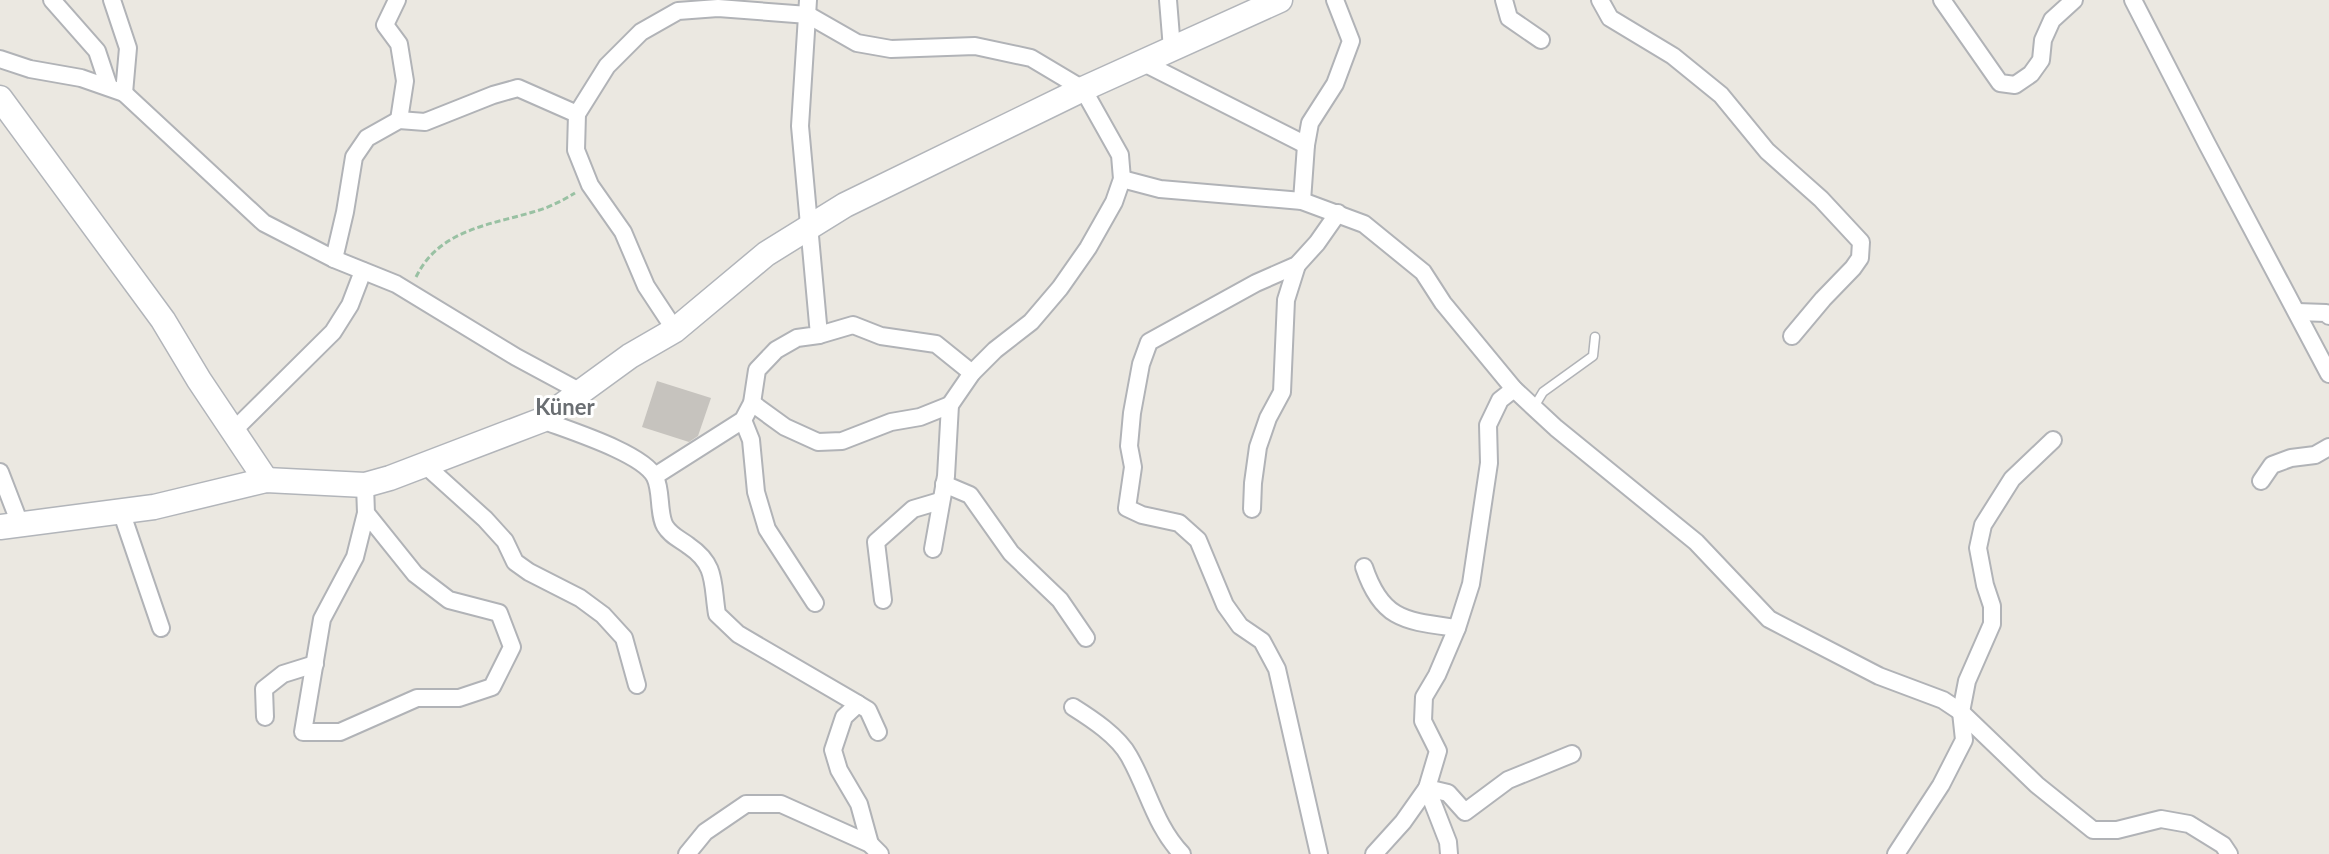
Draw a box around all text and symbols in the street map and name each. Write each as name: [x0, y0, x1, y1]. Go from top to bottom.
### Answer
district label: Küner: [535, 393, 595, 420]

